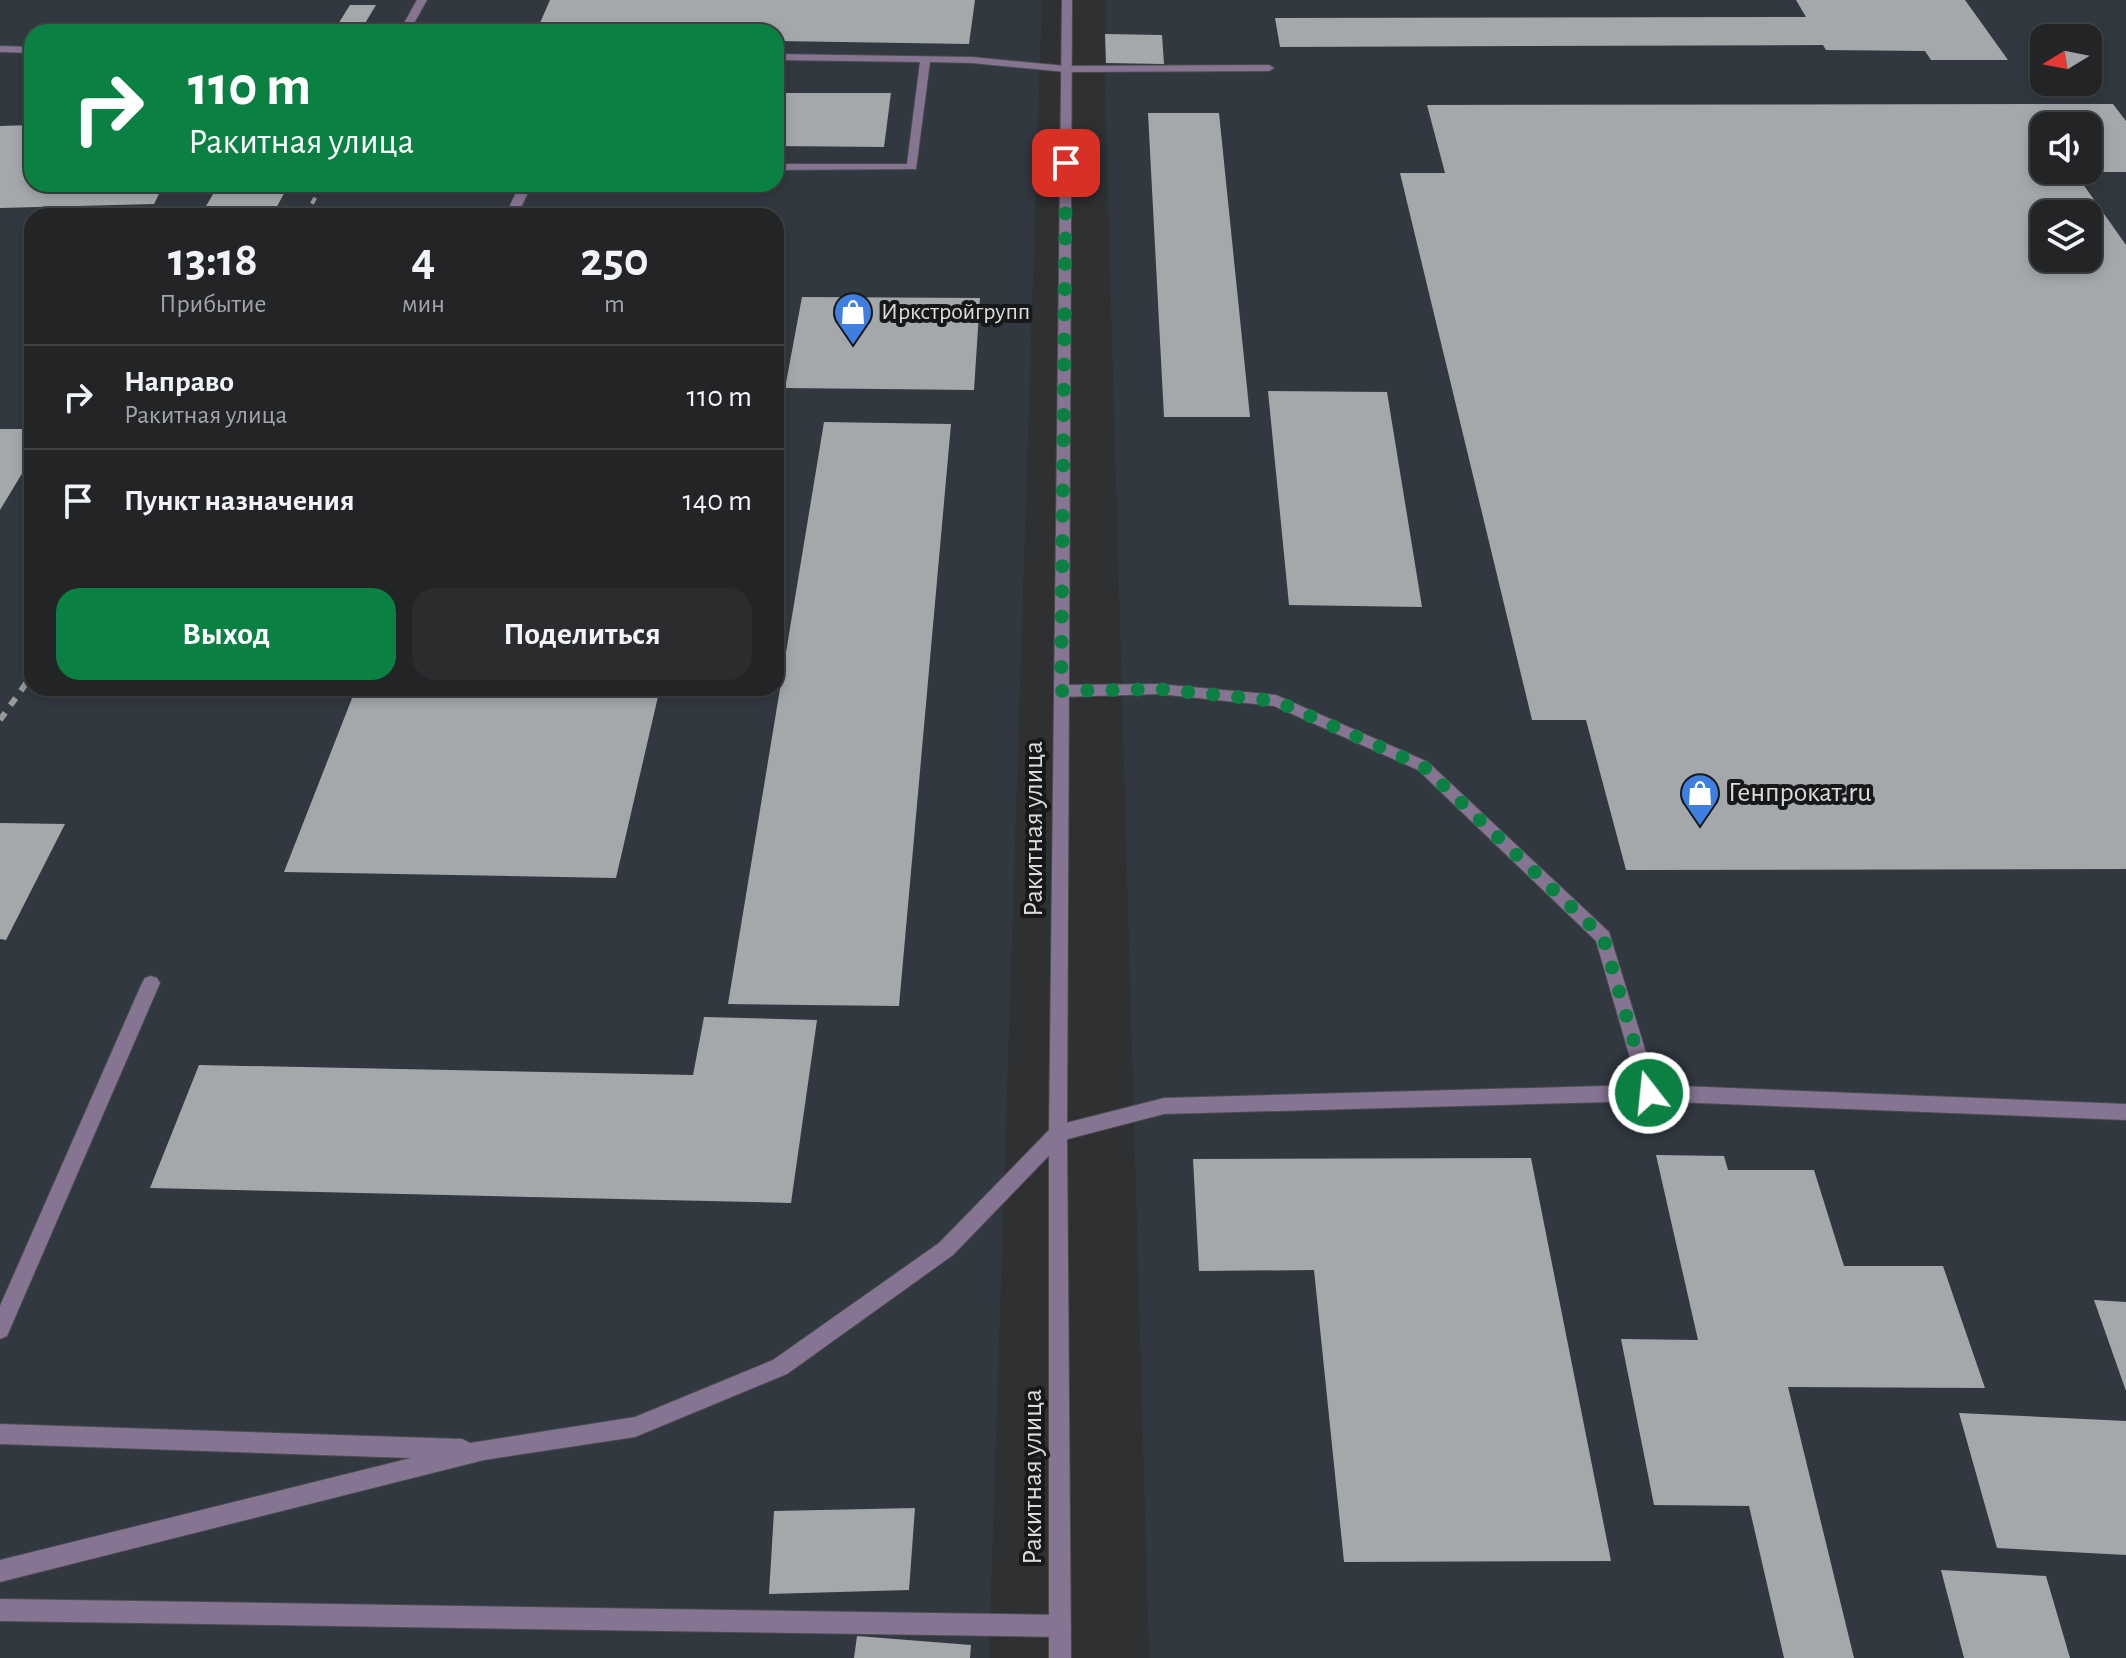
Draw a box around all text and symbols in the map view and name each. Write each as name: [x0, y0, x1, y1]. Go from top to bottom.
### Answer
north arrow: [2030, 24, 2102, 96]
map controls: [2030, 24, 2102, 272]
icon: right: [56, 56, 160, 160]
text: 110 m: [188, 59, 311, 115]
button: sound: [2030, 112, 2102, 184]
text: Ракитная улица: [188, 124, 414, 160]
pin: [1032, 129, 1100, 197]
icon: arrive: [1044, 141, 1088, 185]
button: layers: [2030, 200, 2102, 272]
text: 13:18: [168, 237, 258, 285]
text: 4: [411, 237, 435, 285]
text: 250: [580, 237, 649, 285]
text: Прибытие: [159, 291, 266, 317]
text: мин: [402, 291, 445, 317]
text: m: [604, 291, 625, 317]
shop icon: Иркстройгрупп: [832, 291, 874, 346]
place label: Иркстройгрупп: [881, 300, 1030, 324]
text: Направо: [124, 367, 234, 397]
icon: right: [56, 375, 100, 419]
text: 110 m: [687, 382, 752, 412]
text: Ракитная улица: [124, 402, 287, 428]
icon: arrive: [56, 479, 100, 523]
text: Пункт назначения: [124, 486, 355, 516]
text: 140 m: [682, 486, 752, 516]
button: Выход: [56, 588, 396, 680]
button: Поделиться: [412, 588, 752, 680]
street label: Ракитная улица: [1020, 741, 1048, 917]
shop icon: Генпрокат.ru: [1679, 772, 1721, 827]
place label: Генпрокат.ru: [1728, 779, 1872, 807]
position arrow: [1607, 1051, 1691, 1135]
street label: Ракитная улица: [1019, 1389, 1047, 1565]

